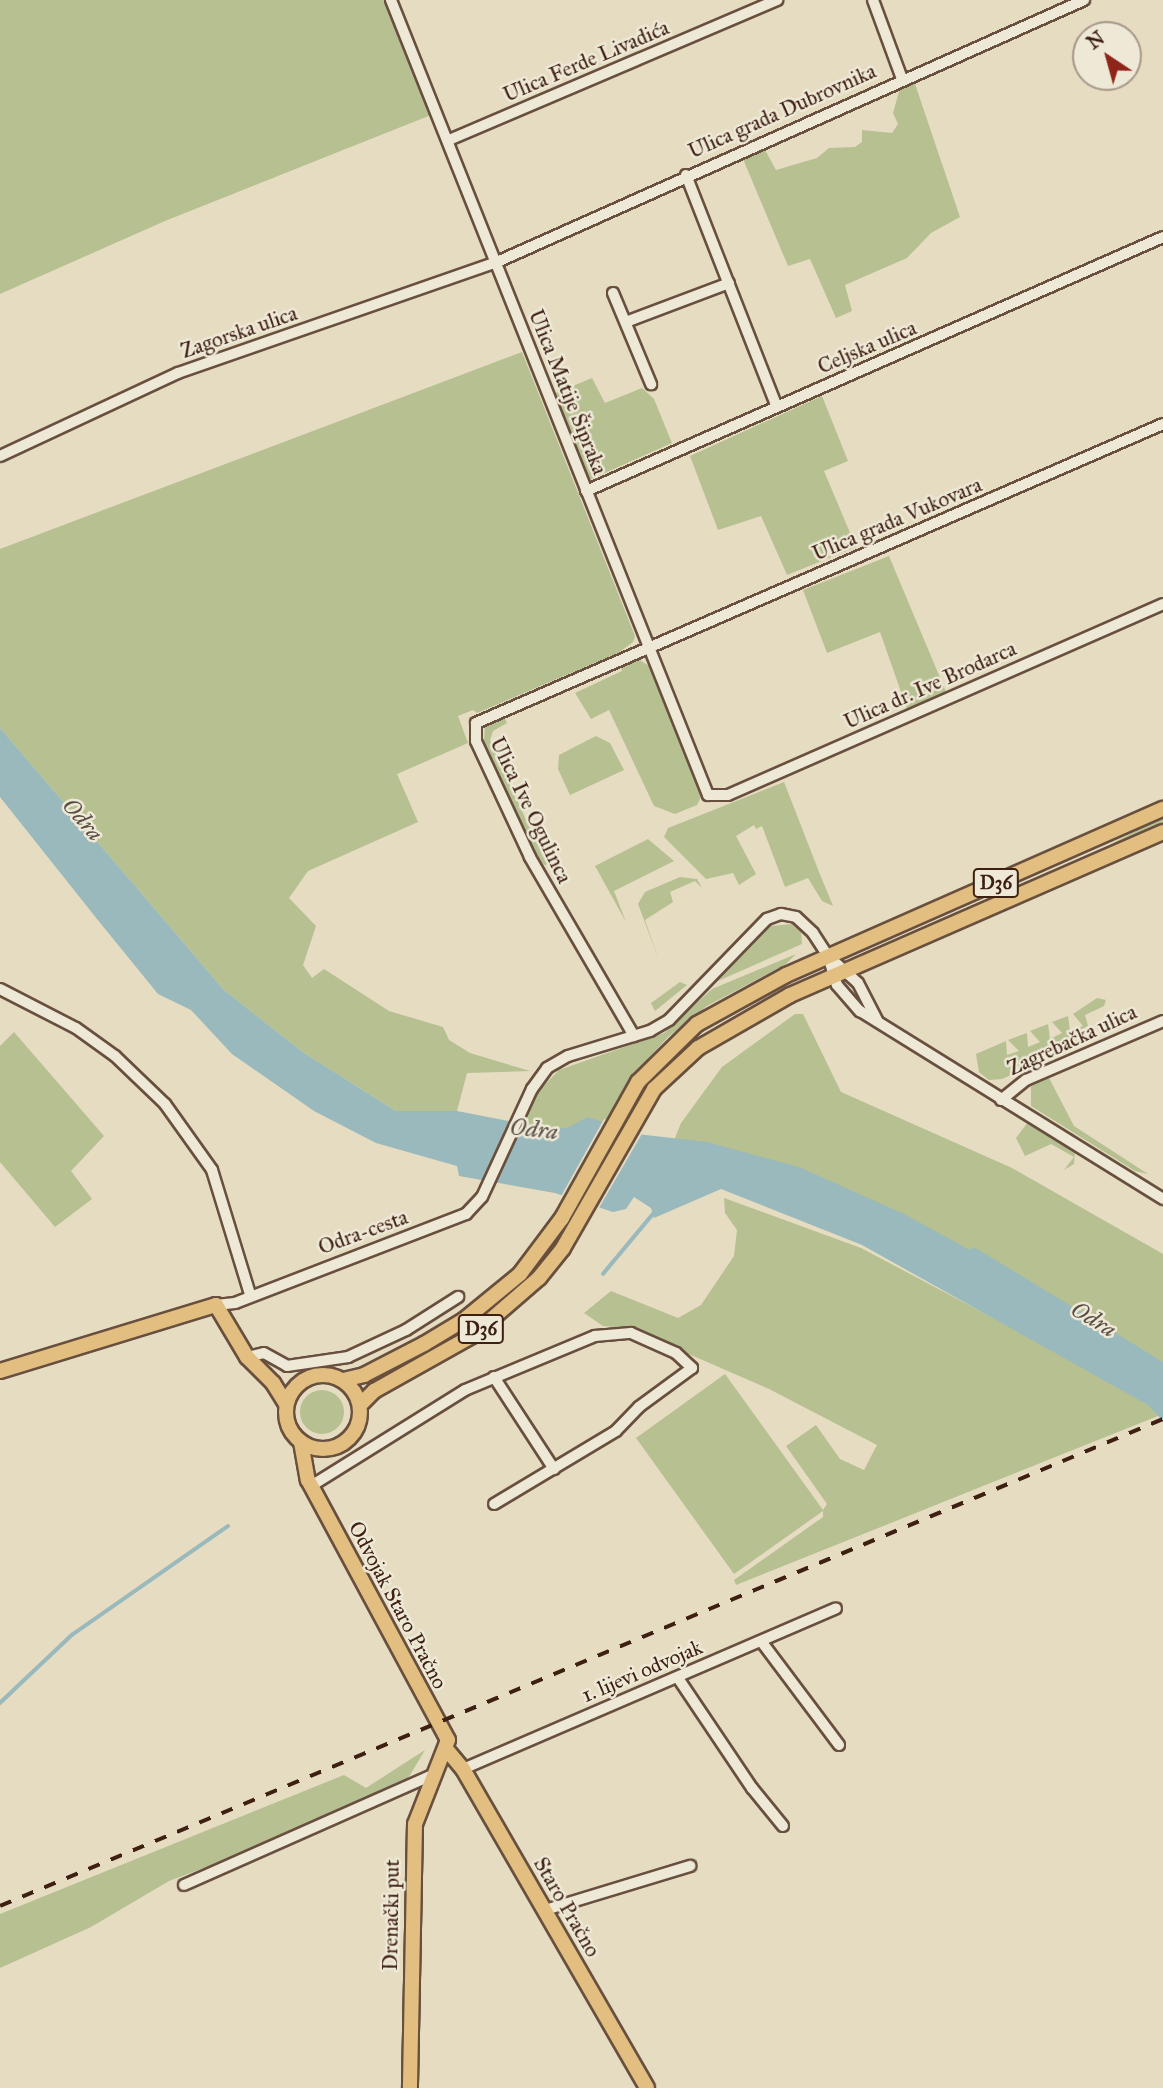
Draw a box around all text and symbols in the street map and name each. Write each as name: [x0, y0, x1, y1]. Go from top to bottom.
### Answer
street label: Ulica Ferde Livadića: [499, 15, 673, 107]
north arrow: [1072, 21, 1142, 91]
text: N: [1082, 26, 1109, 54]
street label: Ulica grada Dubrovnika: [684, 58, 880, 164]
street label: Zagorska ulica: [178, 300, 300, 364]
street label: Ulica Matije Šipraka: [523, 306, 613, 478]
street label: Celjska ulica: [814, 315, 920, 379]
street label: Ulica grada Vukovara: [808, 472, 986, 566]
street label: Ulica dr. Ive Brodarca: [840, 636, 1020, 734]
street label: Ulica Ive Ogulinca: [485, 733, 577, 887]
water label: Odra: [57, 792, 109, 846]
road number: D36: [972, 868, 1020, 898]
street label: Zagrebačka ulica: [1003, 999, 1141, 1081]
water label: Odra: [509, 1113, 559, 1145]
street label: Odra-cesta: [315, 1204, 411, 1260]
water label: Odra: [1066, 1295, 1122, 1343]
road number: D36: [456, 1314, 505, 1344]
street label: Odvojak Staro Pračno: [343, 1517, 453, 1693]
street label: 1. lijevi odvojak: [578, 1634, 706, 1708]
street label: Staro Pračno: [528, 1853, 606, 1961]
street label: Drenački put: [377, 1859, 405, 1971]

